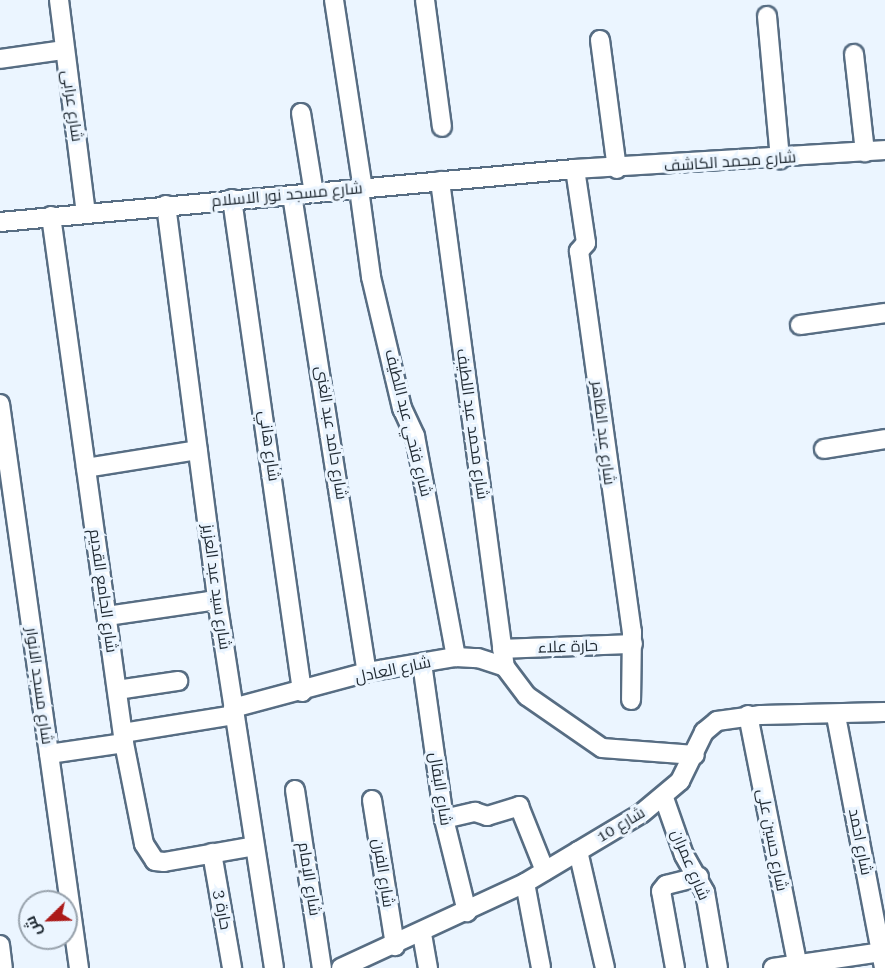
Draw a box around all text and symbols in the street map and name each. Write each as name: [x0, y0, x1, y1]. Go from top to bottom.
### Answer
street label: شارع عرابى: [57, 69, 87, 143]
street label: شارع محمد الكاشف: [663, 148, 797, 176]
street label: شارع مسجد نور الاسلام: [211, 179, 363, 211]
street label: شارع فتحي عبد اللطيف: [380, 347, 436, 499]
street label: شارع محمد عبد اللطيف: [452, 347, 492, 501]
street label: شارع حامد عبد الغنى: [311, 365, 351, 501]
street label: شارع عبد الظاهر: [587, 380, 619, 486]
street label: شارع هاني: [255, 410, 283, 482]
street label: شارع سيد عبد العزيز: [198, 523, 234, 651]
street label: شارع الجامع القديم: [85, 528, 121, 654]
street label: شارع مسجد الانوار: [21, 626, 57, 746]
street label: حارة علاء: [538, 636, 598, 658]
street label: شارع العادل: [353, 653, 433, 687]
street label: شارع البقال: [425, 751, 455, 827]
street label: شارع حسين على: [753, 787, 791, 893]
street label: شارع 10: [593, 803, 649, 847]
street label: شارع احمد: [844, 807, 876, 877]
street label: شارع عمران: [666, 827, 714, 903]
street label: شارع الفرن: [368, 837, 398, 909]
street label: شارع الإمام: [294, 841, 324, 917]
street label: حارة 3: [209, 889, 235, 931]
north arrow: [18, 890, 78, 950]
text: ش: [20, 913, 46, 940]

